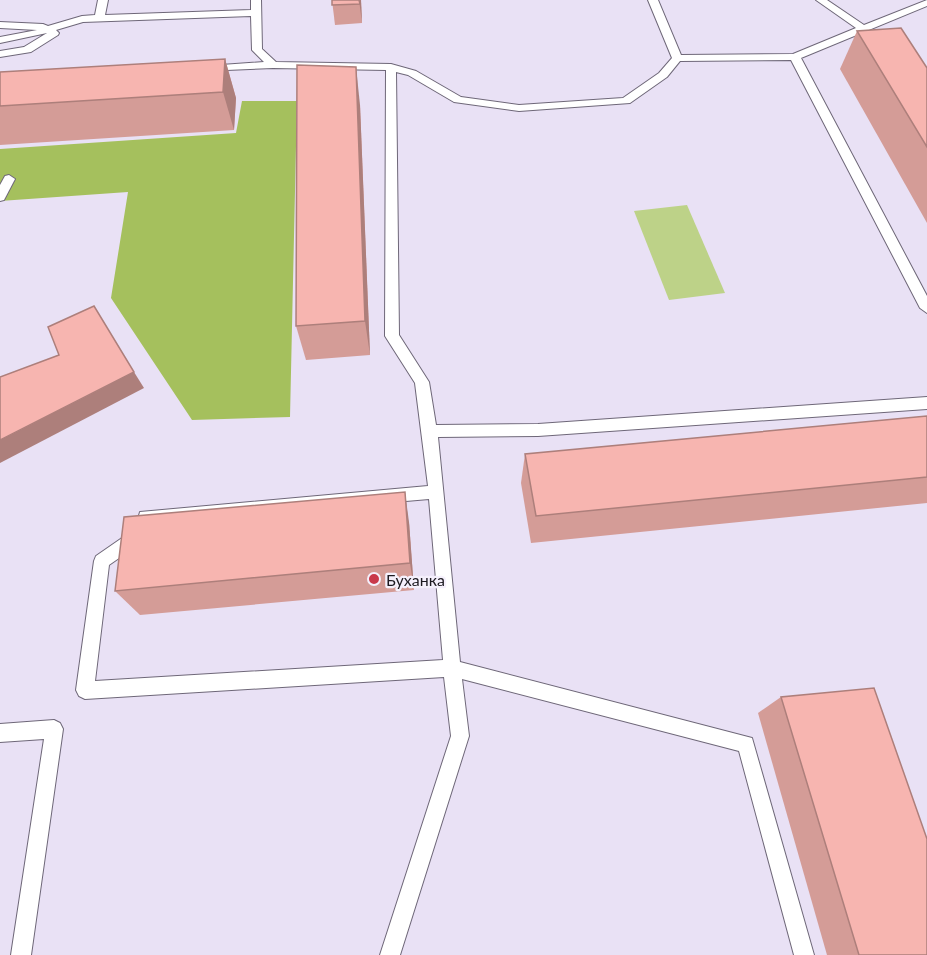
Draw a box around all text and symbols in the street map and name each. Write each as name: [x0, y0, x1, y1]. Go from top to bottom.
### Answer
place label: Буханка: [386, 570, 445, 589]
marker: Буханка: [367, 572, 381, 586]

